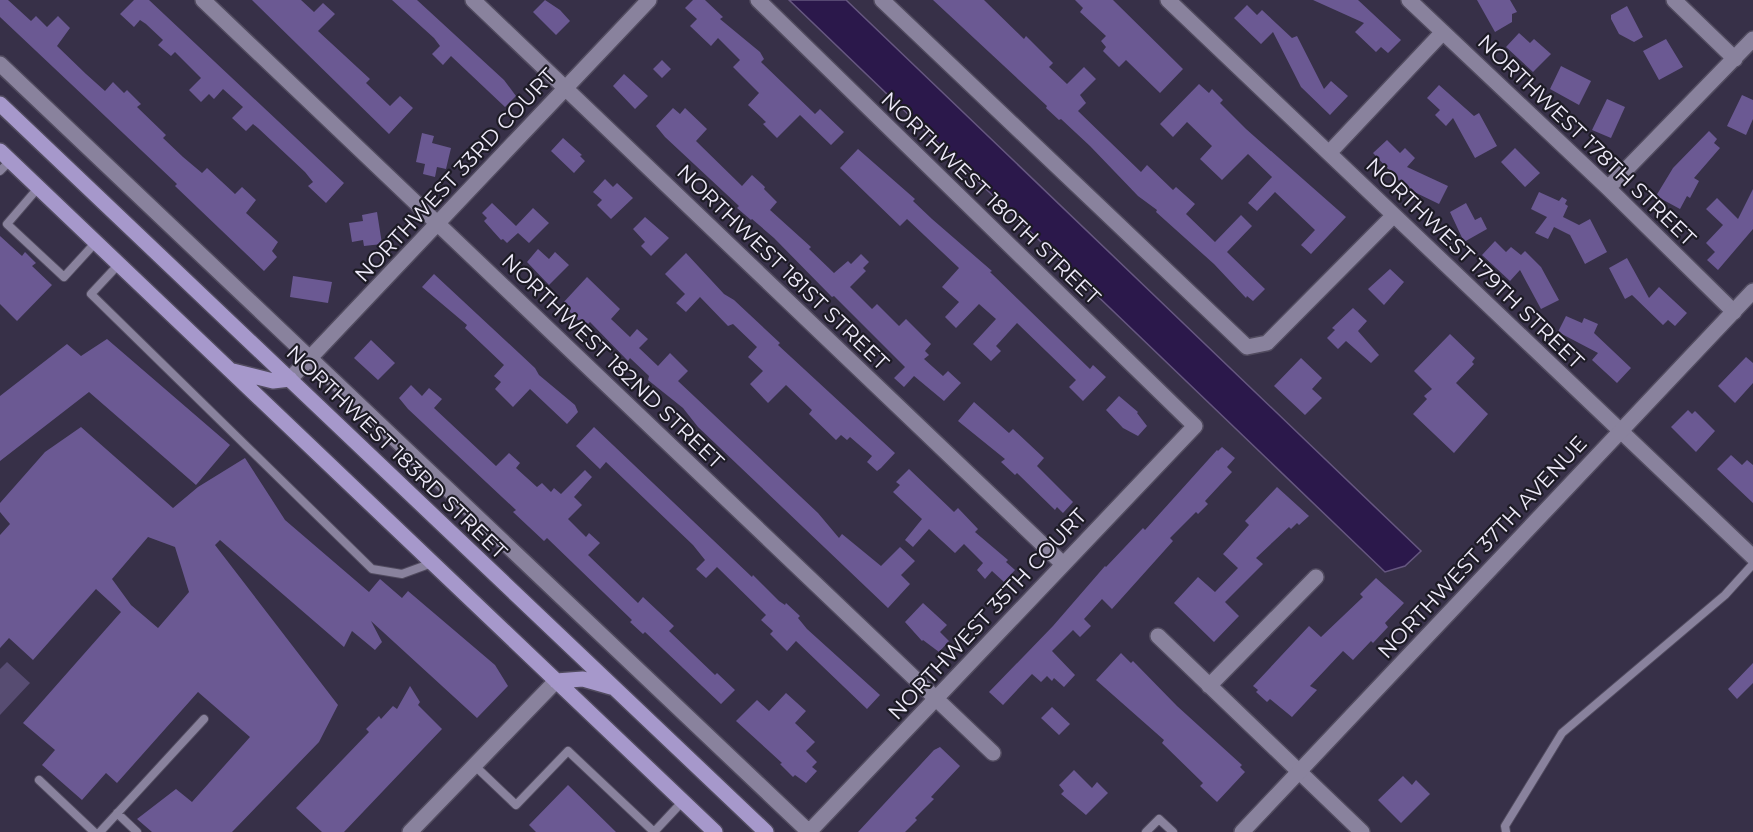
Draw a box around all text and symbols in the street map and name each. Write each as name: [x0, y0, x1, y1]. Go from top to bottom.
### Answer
street label: NORTHWEST 178TH STREET: [1473, 29, 1701, 251]
street label: NORTHWEST 33RD COURT: [349, 63, 561, 287]
street label: NORTHWEST 180TH STREET: [876, 87, 1106, 309]
street label: NORTHWEST 179TH STREET: [1361, 152, 1589, 374]
street label: NORTHWEST 181ST STREET: [672, 159, 894, 375]
street label: NORTHWEST 182ND STREET: [497, 248, 729, 474]
street label: NORTHWEST 183RD STREET: [282, 340, 512, 564]
street label: NORTHWEST 37TH AVENUE: [1372, 431, 1592, 663]
street label: NORTHWEST 35TH COURT: [883, 503, 1091, 725]

